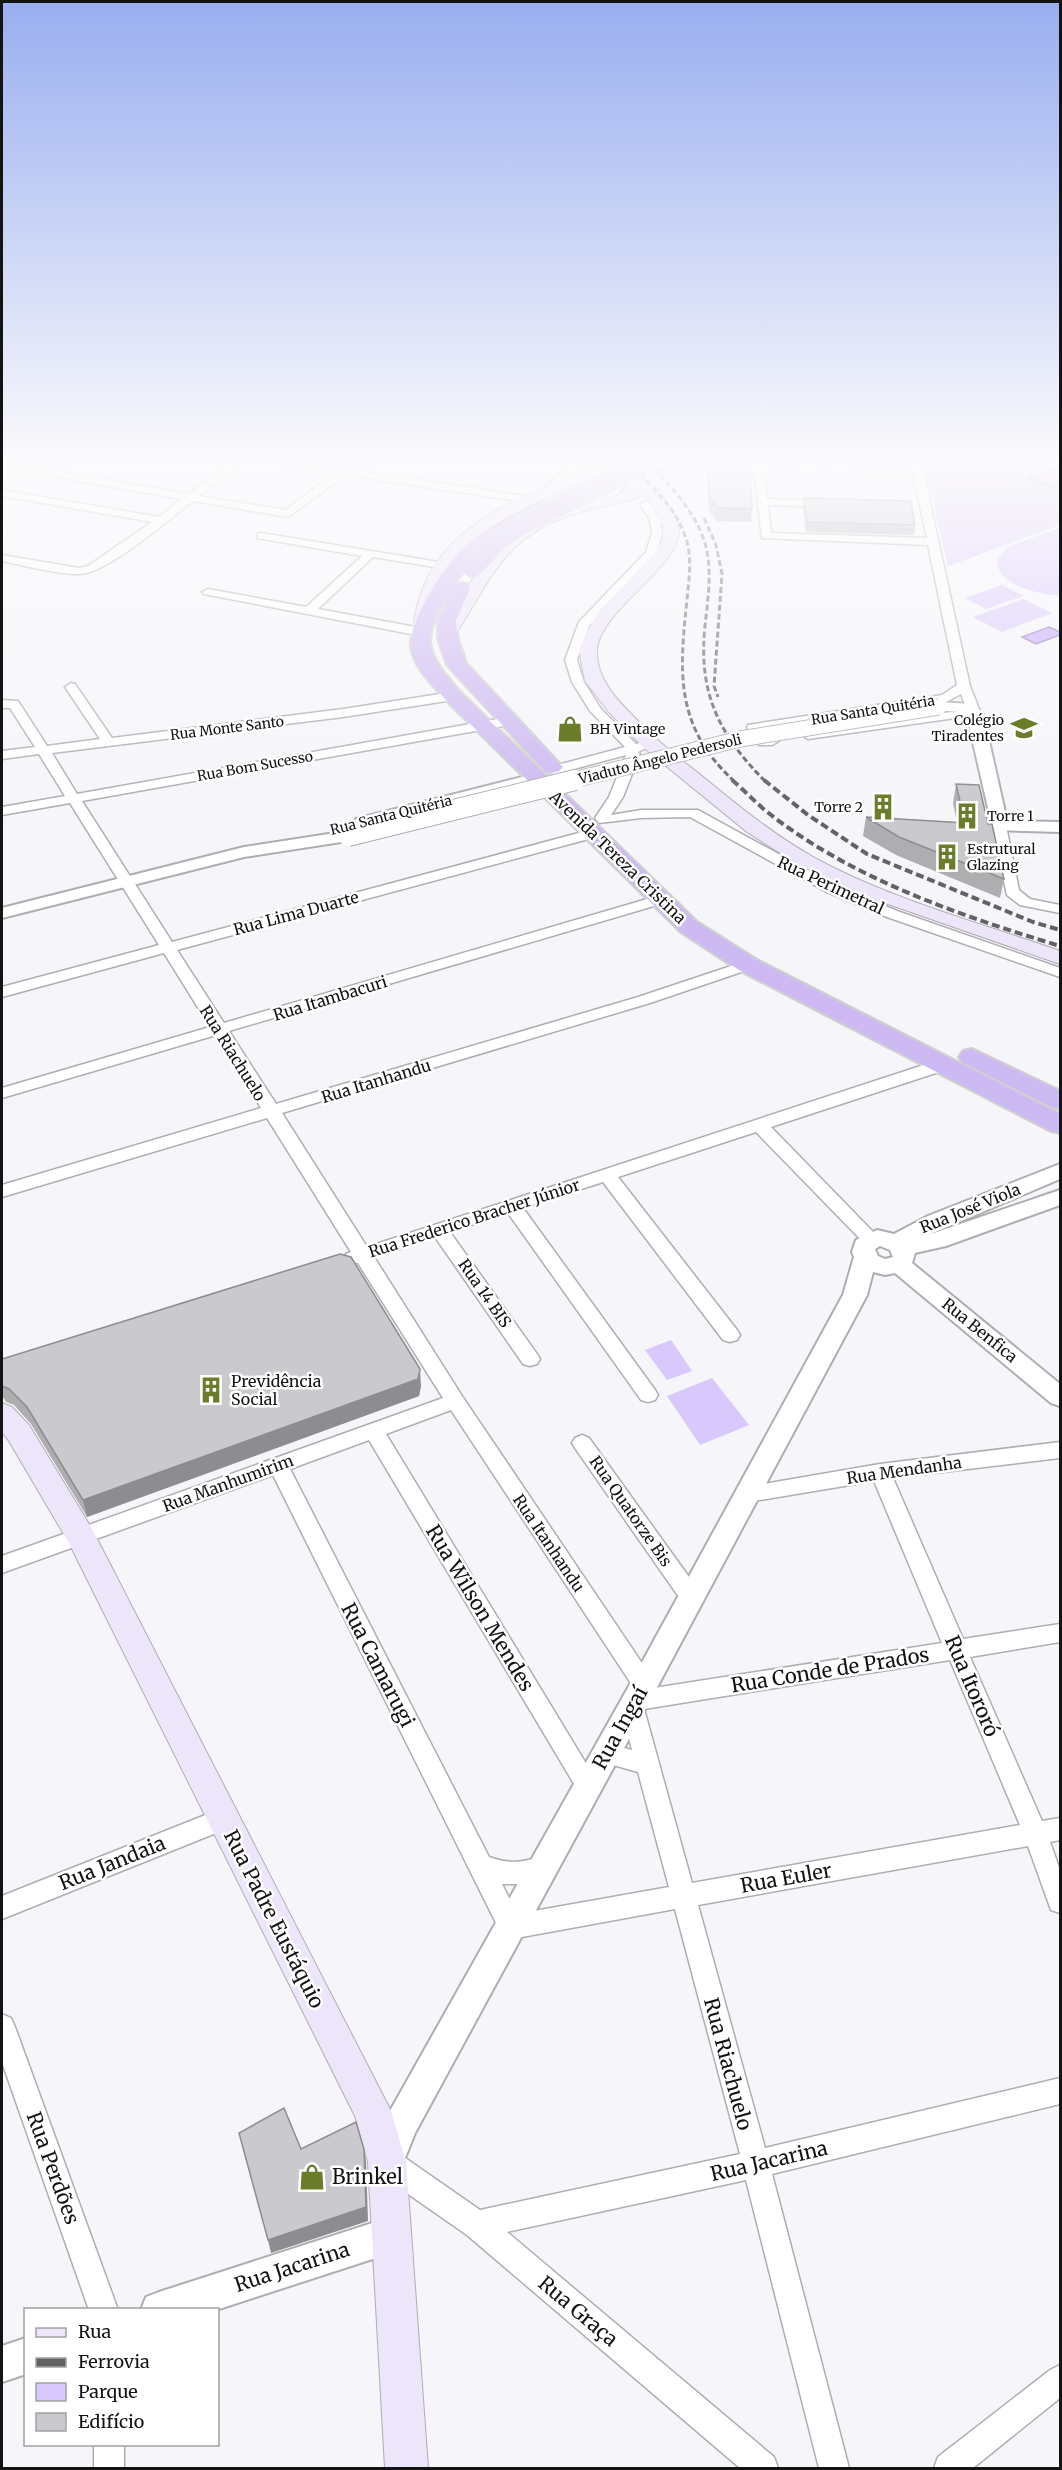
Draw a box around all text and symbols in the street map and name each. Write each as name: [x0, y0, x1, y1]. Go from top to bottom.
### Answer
street label: Rua Santa Quitéria: [810, 691, 937, 729]
place label: Colégio Tiradentes: [932, 711, 1004, 745]
street label: Rua Monte Santo: [169, 712, 285, 744]
school or university icon: Colégio Tiradentes: [1009, 713, 1039, 743]
shop icon: BH Vintage: [555, 714, 585, 744]
place label: BH Vintage: [590, 720, 665, 738]
street label: Viaduto Ângelo Pedersoli: [576, 730, 744, 788]
street label: Rua Bom Sucesso: [196, 747, 314, 785]
street label: Avenida Tereza Cristina: [545, 786, 691, 928]
street label: Rua Santa Quitéria: [328, 791, 454, 839]
building icon: Torre 2: [868, 792, 898, 822]
place label: Torre 2: [814, 798, 863, 816]
building icon: Torre 1: [952, 801, 982, 831]
place label: Torre 1: [987, 807, 1034, 825]
place label: Estrutural Glazing: [967, 840, 1036, 874]
building icon: Estrutural Glazing: [932, 842, 962, 872]
street label: Rua Perimetral: [775, 852, 888, 918]
street label: Rua Lima Duarte: [231, 887, 361, 939]
street label: Rua Itambacuri: [271, 971, 389, 1025]
street label: Rua Riachuelo: [196, 1002, 270, 1104]
street label: Rua Itanhandu: [319, 1055, 433, 1107]
street label: Rua Frederico Bracher Júnior: [366, 1174, 582, 1262]
street label: Rua José Viola: [917, 1179, 1024, 1237]
street label: Rua 14 BIS: [454, 1255, 516, 1331]
street label: Rua Benfica: [938, 1293, 1022, 1367]
place label: Previdência Social: [231, 1371, 322, 1409]
building icon: Previdência Social: [196, 1375, 226, 1405]
street label: Rua Manhumirim: [160, 1450, 296, 1516]
street label: Rua Quatorze Bis: [585, 1452, 677, 1570]
street label: Rua Mendanha: [845, 1452, 963, 1488]
street label: Rua Itanhandu: [509, 1490, 589, 1596]
street label: Rua Wilson Mendes: [421, 1520, 540, 1695]
street label: Rua Camarugi: [336, 1598, 421, 1731]
street label: Rua Itororó: [940, 1631, 1005, 1740]
street label: Rua Conde de Prados: [729, 1641, 931, 1698]
street label: Rua Ingaí: [587, 1681, 653, 1774]
street label: Rua Padre Eustáquio: [219, 1826, 330, 2012]
street label: Rua Jandaia: [55, 1830, 169, 1895]
street label: Rua Euler: [738, 1857, 834, 1898]
street label: Rua Riachuelo: [699, 1995, 758, 2133]
street label: Rua Perdões: [22, 2108, 85, 2227]
street label: Rua Jacarina: [708, 2135, 830, 2186]
shop icon: Brinkel: [297, 2162, 327, 2192]
place label: Brinkel: [332, 2164, 403, 2189]
street label: Rua Jacarina: [231, 2236, 353, 2297]
street label: Rua Graça: [533, 2270, 623, 2351]
legend: [24, 2308, 219, 2446]
text: Rua: [78, 2320, 112, 2343]
text: Ferrovia: [78, 2350, 150, 2373]
text: Parque: [78, 2380, 138, 2403]
text: Edifício: [78, 2410, 144, 2433]

